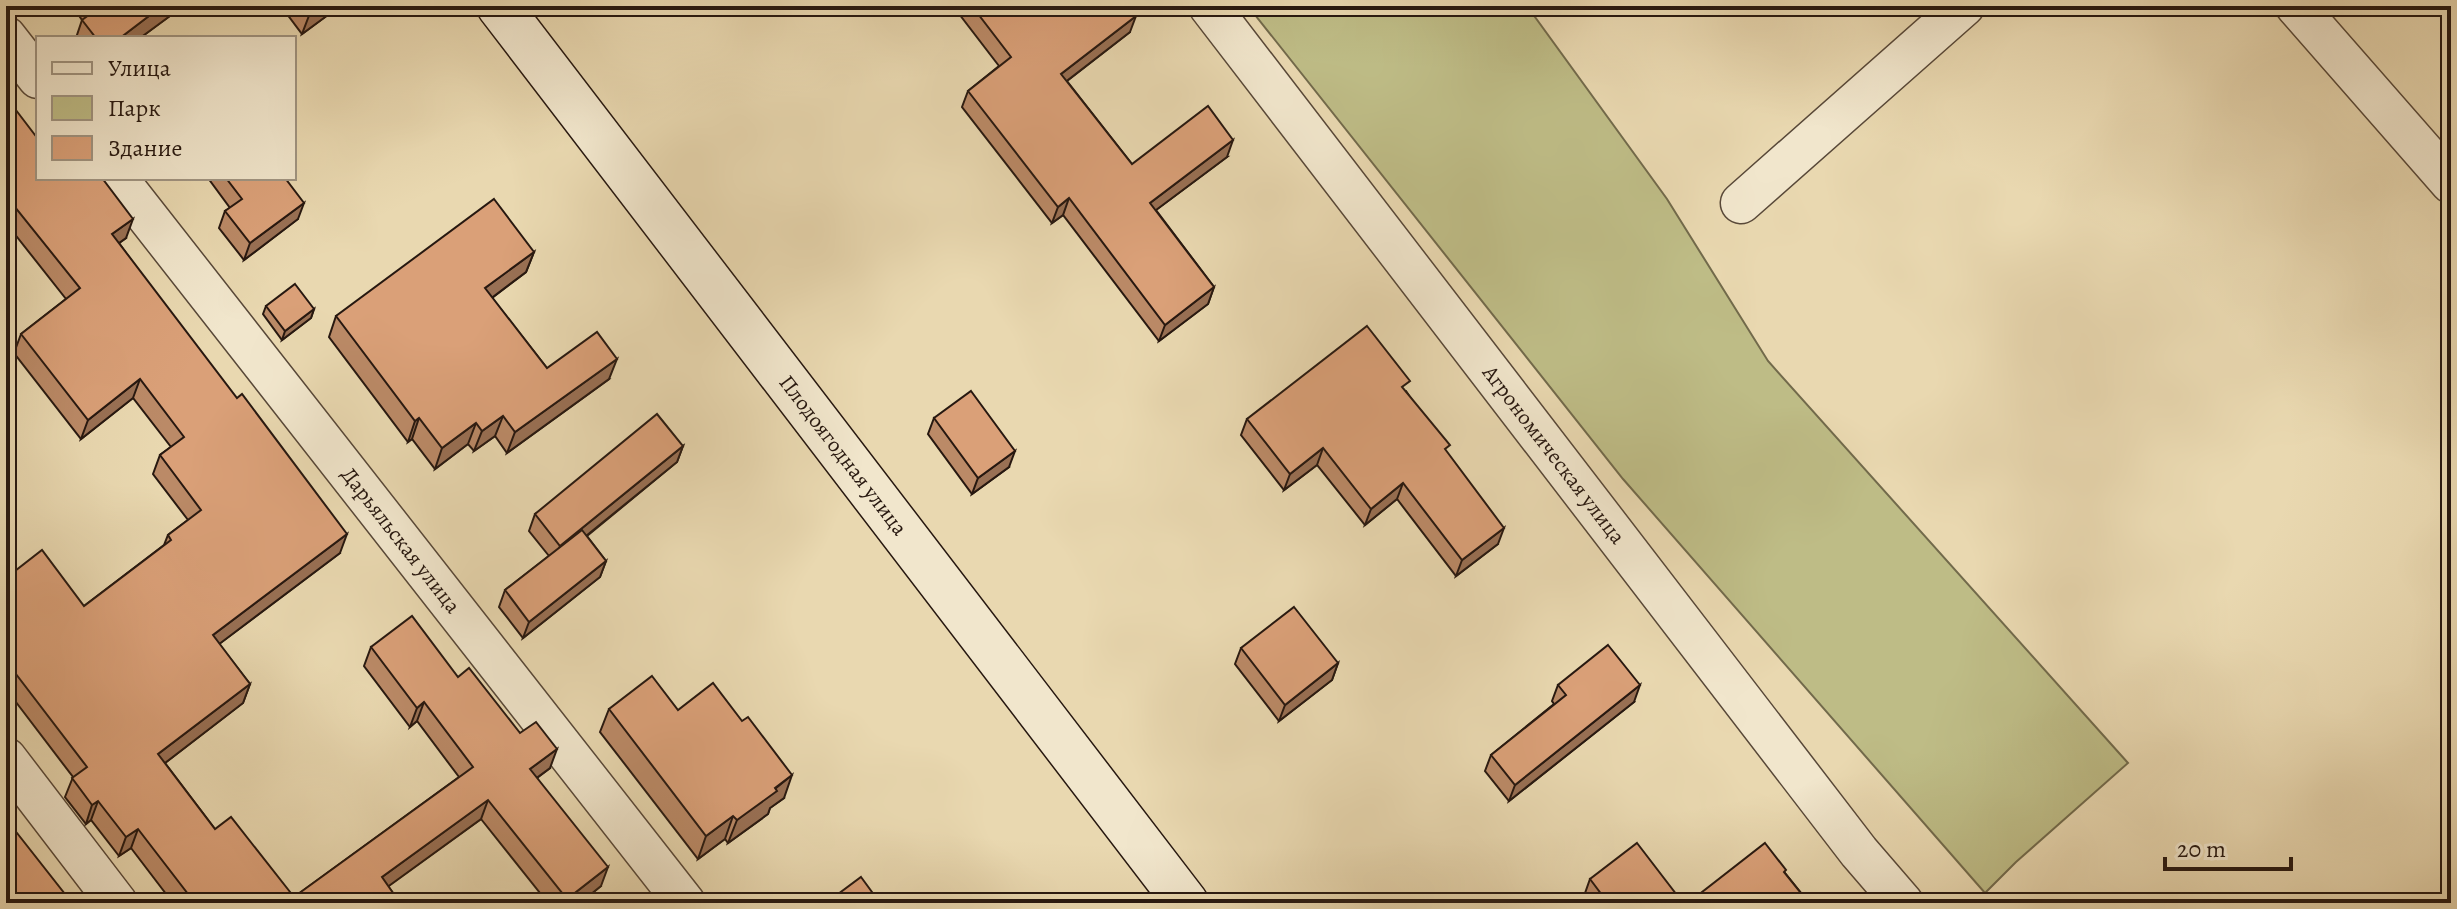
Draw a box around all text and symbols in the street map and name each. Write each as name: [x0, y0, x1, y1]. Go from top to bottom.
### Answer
legend: [36, 36, 296, 180]
text: Улица: [108, 52, 171, 84]
text: Парк: [108, 92, 161, 124]
text: Здание: [108, 132, 183, 164]
street label: Агрономическая улица: [1475, 358, 1633, 551]
street label: Плодоягодная улица: [772, 369, 915, 543]
street label: Дарьяльская улица: [334, 461, 468, 620]
scale bar: [2165, 821, 2291, 871]
text: 20 m: [2177, 833, 2226, 865]

